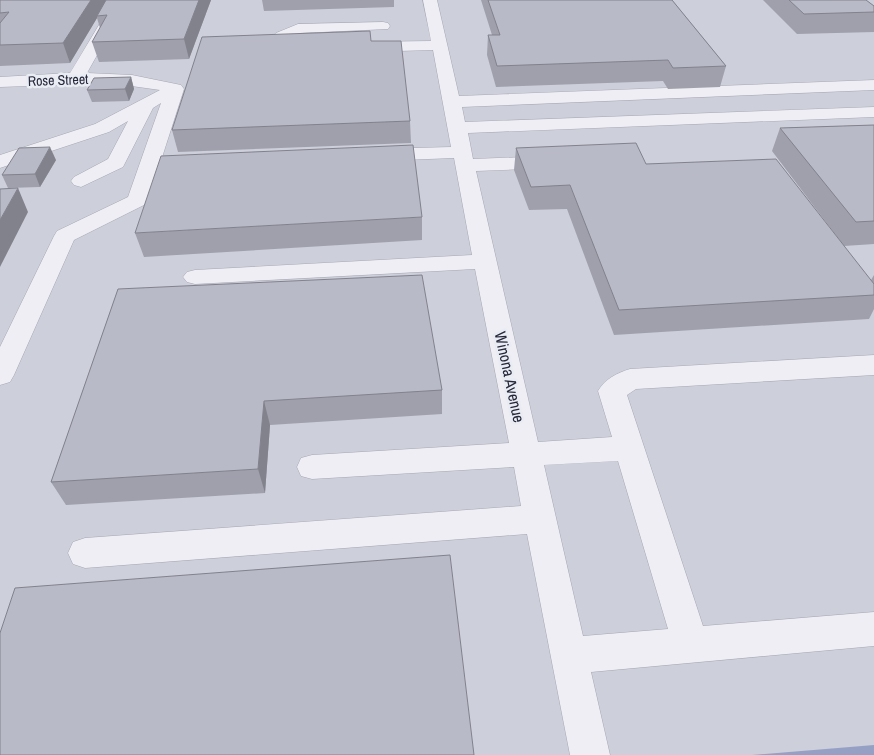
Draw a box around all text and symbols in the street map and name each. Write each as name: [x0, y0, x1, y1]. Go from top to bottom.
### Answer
street label: Rose Street: [27, 70, 89, 90]
street label: Winona Avenue: [490, 330, 530, 424]

